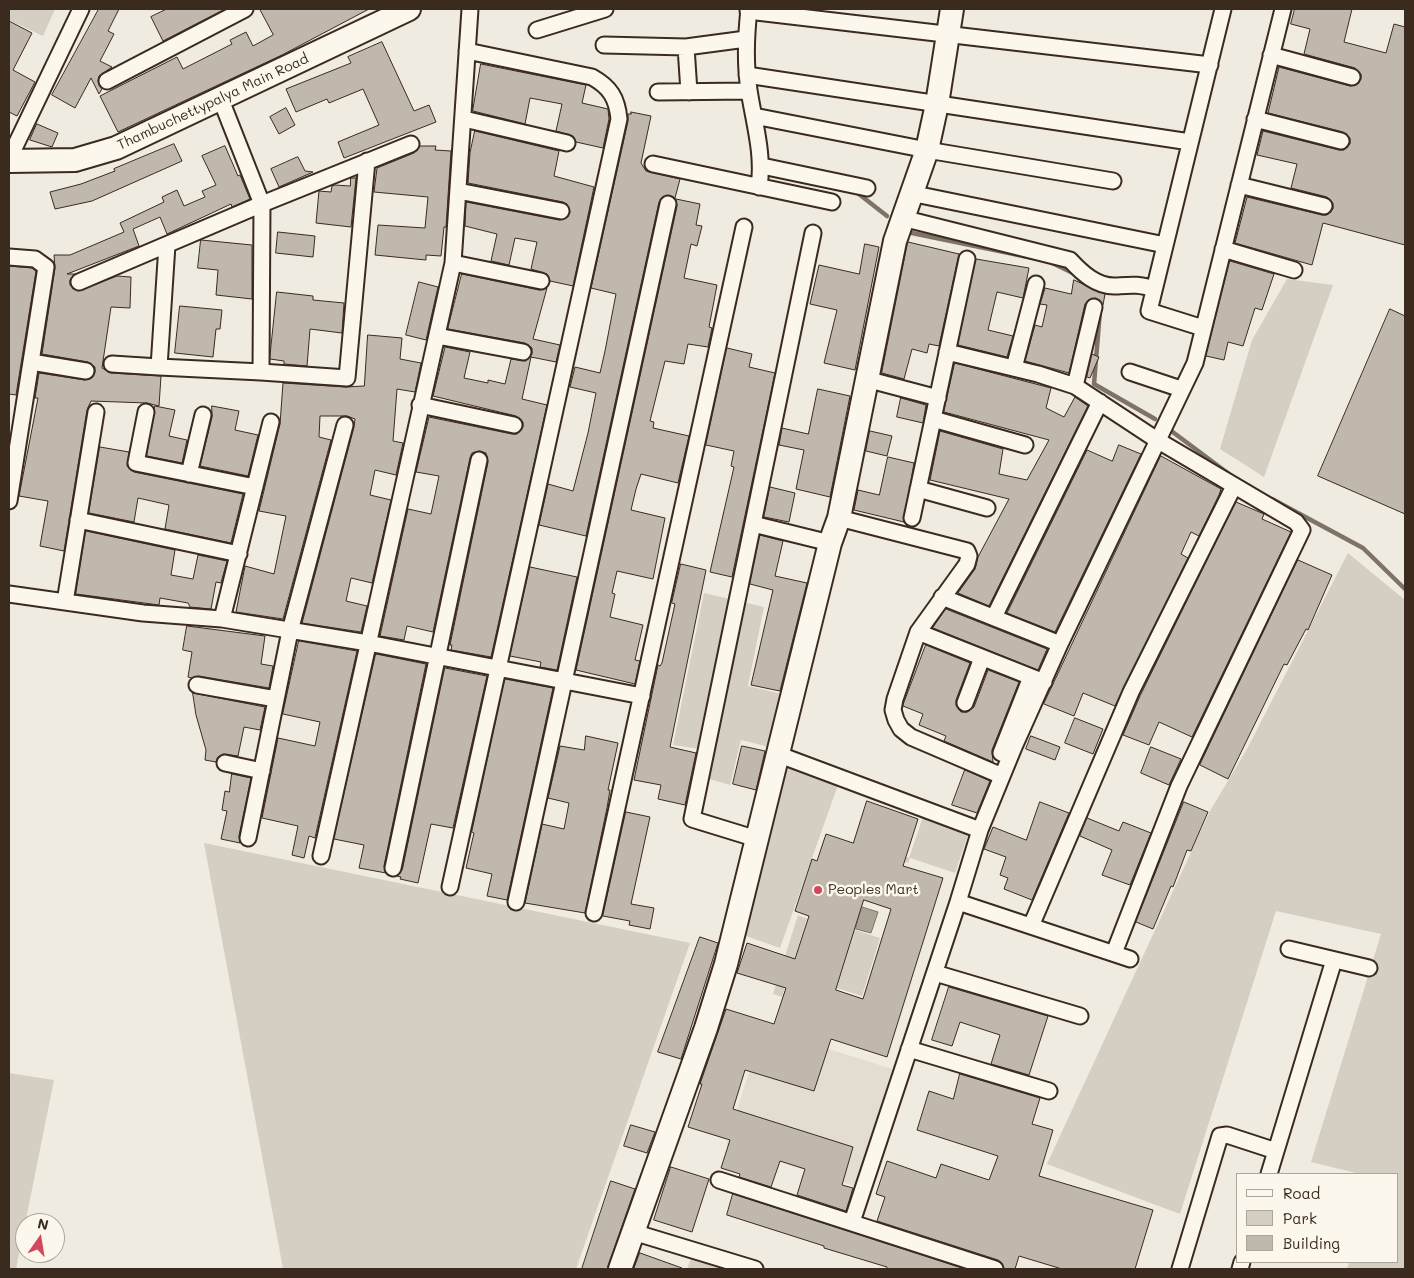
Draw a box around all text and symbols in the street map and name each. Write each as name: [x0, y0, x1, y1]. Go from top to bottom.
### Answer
street label: Thambuchettypalya Main Road: [115, 50, 311, 154]
place label: Peoples Mart: [828, 882, 919, 898]
marker: Peoples Mart: [812, 884, 824, 896]
legend: [1236, 1173, 1399, 1263]
text: Road: [1283, 1183, 1320, 1203]
text: Park: [1283, 1208, 1317, 1228]
north arrow: [15, 1213, 65, 1263]
text: N: [36, 1213, 51, 1234]
text: Building: [1283, 1233, 1340, 1253]

